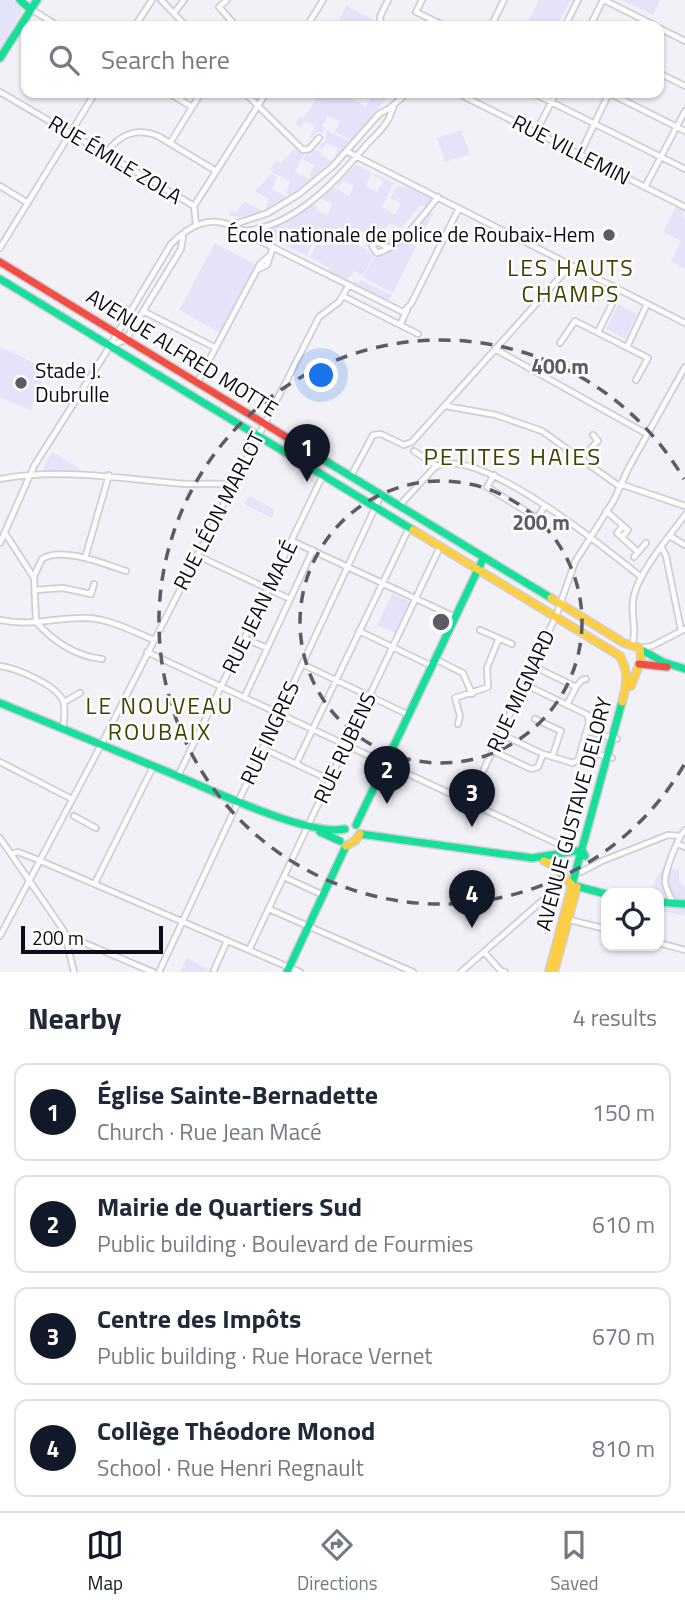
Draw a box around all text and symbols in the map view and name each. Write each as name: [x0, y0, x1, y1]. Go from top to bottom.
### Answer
search box: [21, 21, 664, 98]
text: Search here: [101, 40, 230, 79]
icon: search: [45, 41, 83, 79]
street label: RUE VILLEMIN: [507, 106, 636, 193]
street label: RUE ÉMILE ZOLA: [43, 107, 189, 212]
place label: École nationale de police de Roubaix-Hem: [227, 218, 595, 250]
marker: École nationale de police de Roubaix-Hem: [601, 227, 617, 243]
district label: LES HAUTS CHAMPS: [507, 250, 635, 311]
street label: AVENUE ALFRED MOTTE: [80, 280, 285, 424]
text: 400 m: [531, 350, 589, 382]
place label: Stade J. Dubrulle: [35, 354, 109, 410]
your location: [304, 358, 338, 392]
marker: Stade J. Dubrulle: [13, 375, 29, 391]
pin: 1: [284, 424, 330, 482]
street label: RUE LÉON MARLOT: [164, 426, 272, 595]
district label: PETITES HAIES: [424, 438, 602, 474]
text: 200 m: [512, 506, 570, 538]
street label: RUE JEAN MACÉ: [213, 535, 305, 679]
centre of rings: [429, 610, 453, 634]
street label: RUE MIGNARD: [478, 624, 562, 757]
street label: RUE INGRES: [231, 676, 307, 790]
street label: RUE RUBENS: [304, 687, 384, 808]
district label: LE NOUVEAU ROUBAIX: [86, 688, 234, 749]
street label: AVENUE GUSTAVE DELORY: [526, 693, 620, 934]
pin: 2: [364, 746, 410, 804]
pin: 3: [449, 769, 495, 827]
pin: 4: [449, 870, 495, 928]
map controls: [601, 888, 664, 951]
button: locate: [601, 888, 664, 951]
scale bar: [21, 923, 163, 955]
text: 200 m: [32, 923, 84, 952]
text: Nearby: [28, 995, 121, 1041]
text: 4 results: [573, 1000, 657, 1035]
text: Église Sainte-Bernadette: [97, 1075, 378, 1114]
text: 1: [47, 1095, 59, 1130]
text: 150 m: [592, 1095, 655, 1130]
text: Church · Rue Jean Macé: [97, 1114, 322, 1149]
text: Mairie de Quartiers Sud: [97, 1187, 362, 1226]
text: 2: [47, 1207, 59, 1242]
text: 610 m: [592, 1207, 655, 1242]
text: Public building · Boulevard de Fourmies: [97, 1226, 474, 1261]
text: Centre des Impôts: [97, 1299, 301, 1338]
text: 3: [47, 1319, 59, 1354]
text: 670 m: [592, 1319, 655, 1354]
text: Public building · Rue Horace Vernet: [97, 1338, 432, 1373]
text: Collège Théodore Monod: [97, 1411, 375, 1450]
text: 4: [47, 1431, 59, 1466]
text: 810 m: [592, 1431, 655, 1466]
text: School · Rue Henri Regnault: [97, 1450, 364, 1485]
tab: Map: [86, 1526, 124, 1597]
tab: Directions: [297, 1526, 378, 1597]
tab: Saved: [550, 1526, 599, 1597]

